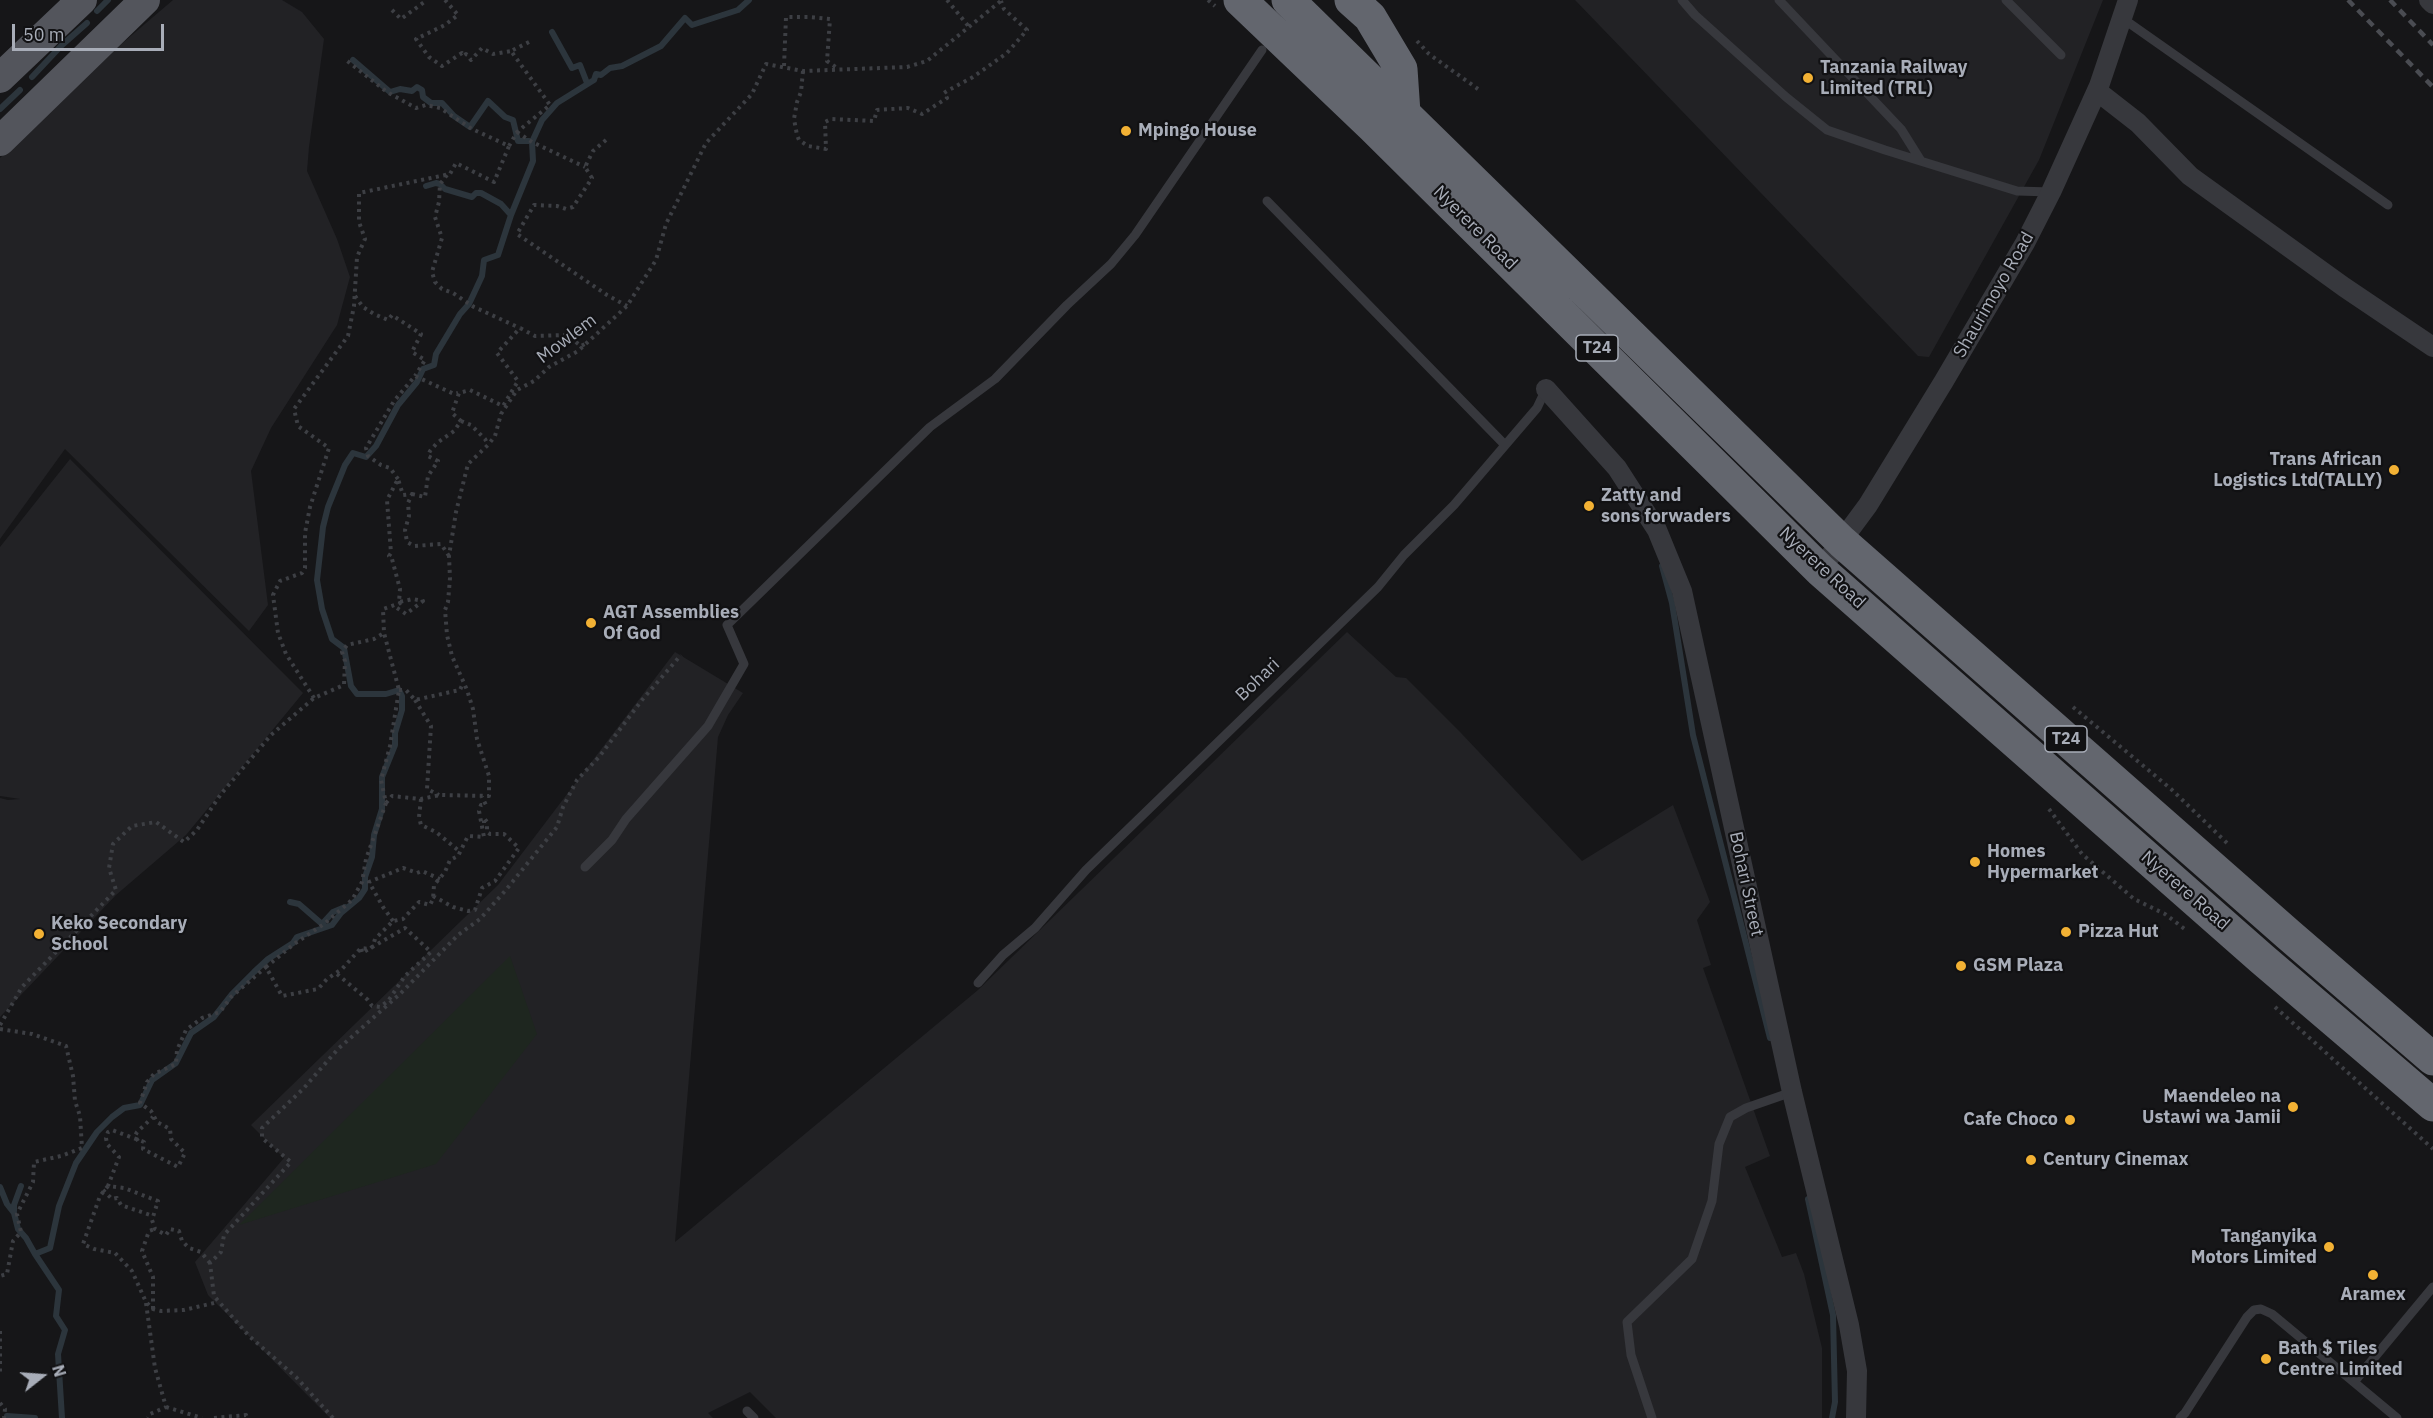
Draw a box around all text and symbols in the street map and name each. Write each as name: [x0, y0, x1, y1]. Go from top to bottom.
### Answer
scale bar: [15, 12, 166, 50]
text: 50 m: [23, 23, 65, 46]
place label: Tanzania Railway Limited (TRL): [1820, 57, 1967, 100]
marker: Tanzania Railway Limited (TRL): [1801, 71, 1815, 85]
place label: Mpingo House: [1138, 120, 1257, 142]
marker: Mpingo House: [1119, 124, 1133, 138]
street label: Nyerere Road: [1428, 181, 1522, 275]
street label: Shaurimoyo Road: [1949, 228, 2039, 362]
street label: Mowlem: [533, 310, 601, 368]
road number: T24: [1576, 335, 1618, 361]
place label: Trans African Logistics Ltd(TALLY): [2213, 449, 2382, 492]
marker: Trans African Logistics Ltd(TALLY): [2387, 463, 2401, 477]
place label: Zatty and sons forwaders: [1601, 485, 1731, 528]
marker: Zatty and sons forwaders: [1582, 499, 1596, 513]
street label: Nyerere Road: [1774, 523, 1870, 613]
place label: AGT Assemblies Of God: [603, 602, 739, 644]
marker: AGT Assemblies Of God: [584, 616, 598, 630]
street label: Bohari: [1232, 654, 1284, 706]
road number: T24: [2045, 726, 2087, 752]
street label: Bohari Street: [1724, 830, 1768, 938]
place label: Homes Hypermarket: [1987, 841, 2098, 884]
street label: Nyerere Road: [2136, 847, 2234, 935]
marker: Homes Hypermarket: [1968, 855, 1982, 869]
place label: Keko Secondary School: [51, 913, 187, 956]
place label: Pizza Hut: [2078, 921, 2159, 943]
marker: Pizza Hut: [2059, 925, 2073, 939]
marker: Keko Secondary School: [32, 927, 46, 941]
place label: GSM Plaza: [1973, 955, 2063, 977]
marker: GSM Plaza: [1954, 959, 1968, 973]
place label: Maendeleo na Ustawi wa Jamii: [2142, 1086, 2281, 1128]
marker: Maendeleo na Ustawi wa Jamii: [2286, 1100, 2300, 1114]
place label: Cafe Choco: [1963, 1109, 2058, 1131]
marker: Cafe Choco: [2063, 1113, 2077, 1127]
place label: Century Cinemax: [2043, 1149, 2189, 1171]
marker: Century Cinemax: [2024, 1153, 2038, 1167]
place label: Tanganyika Motors Limited: [2191, 1226, 2317, 1268]
marker: Tanganyika Motors Limited: [2322, 1240, 2336, 1254]
marker: Aramex: [2366, 1268, 2380, 1282]
place label: Aramex: [2340, 1284, 2406, 1306]
place label: Bath $ Tiles Centre Limited: [2278, 1338, 2403, 1380]
north arrow: [12, 1346, 72, 1406]
marker: Bath $ Tiles Centre Limited: [2259, 1352, 2273, 1366]
text: N: [48, 1362, 70, 1379]

